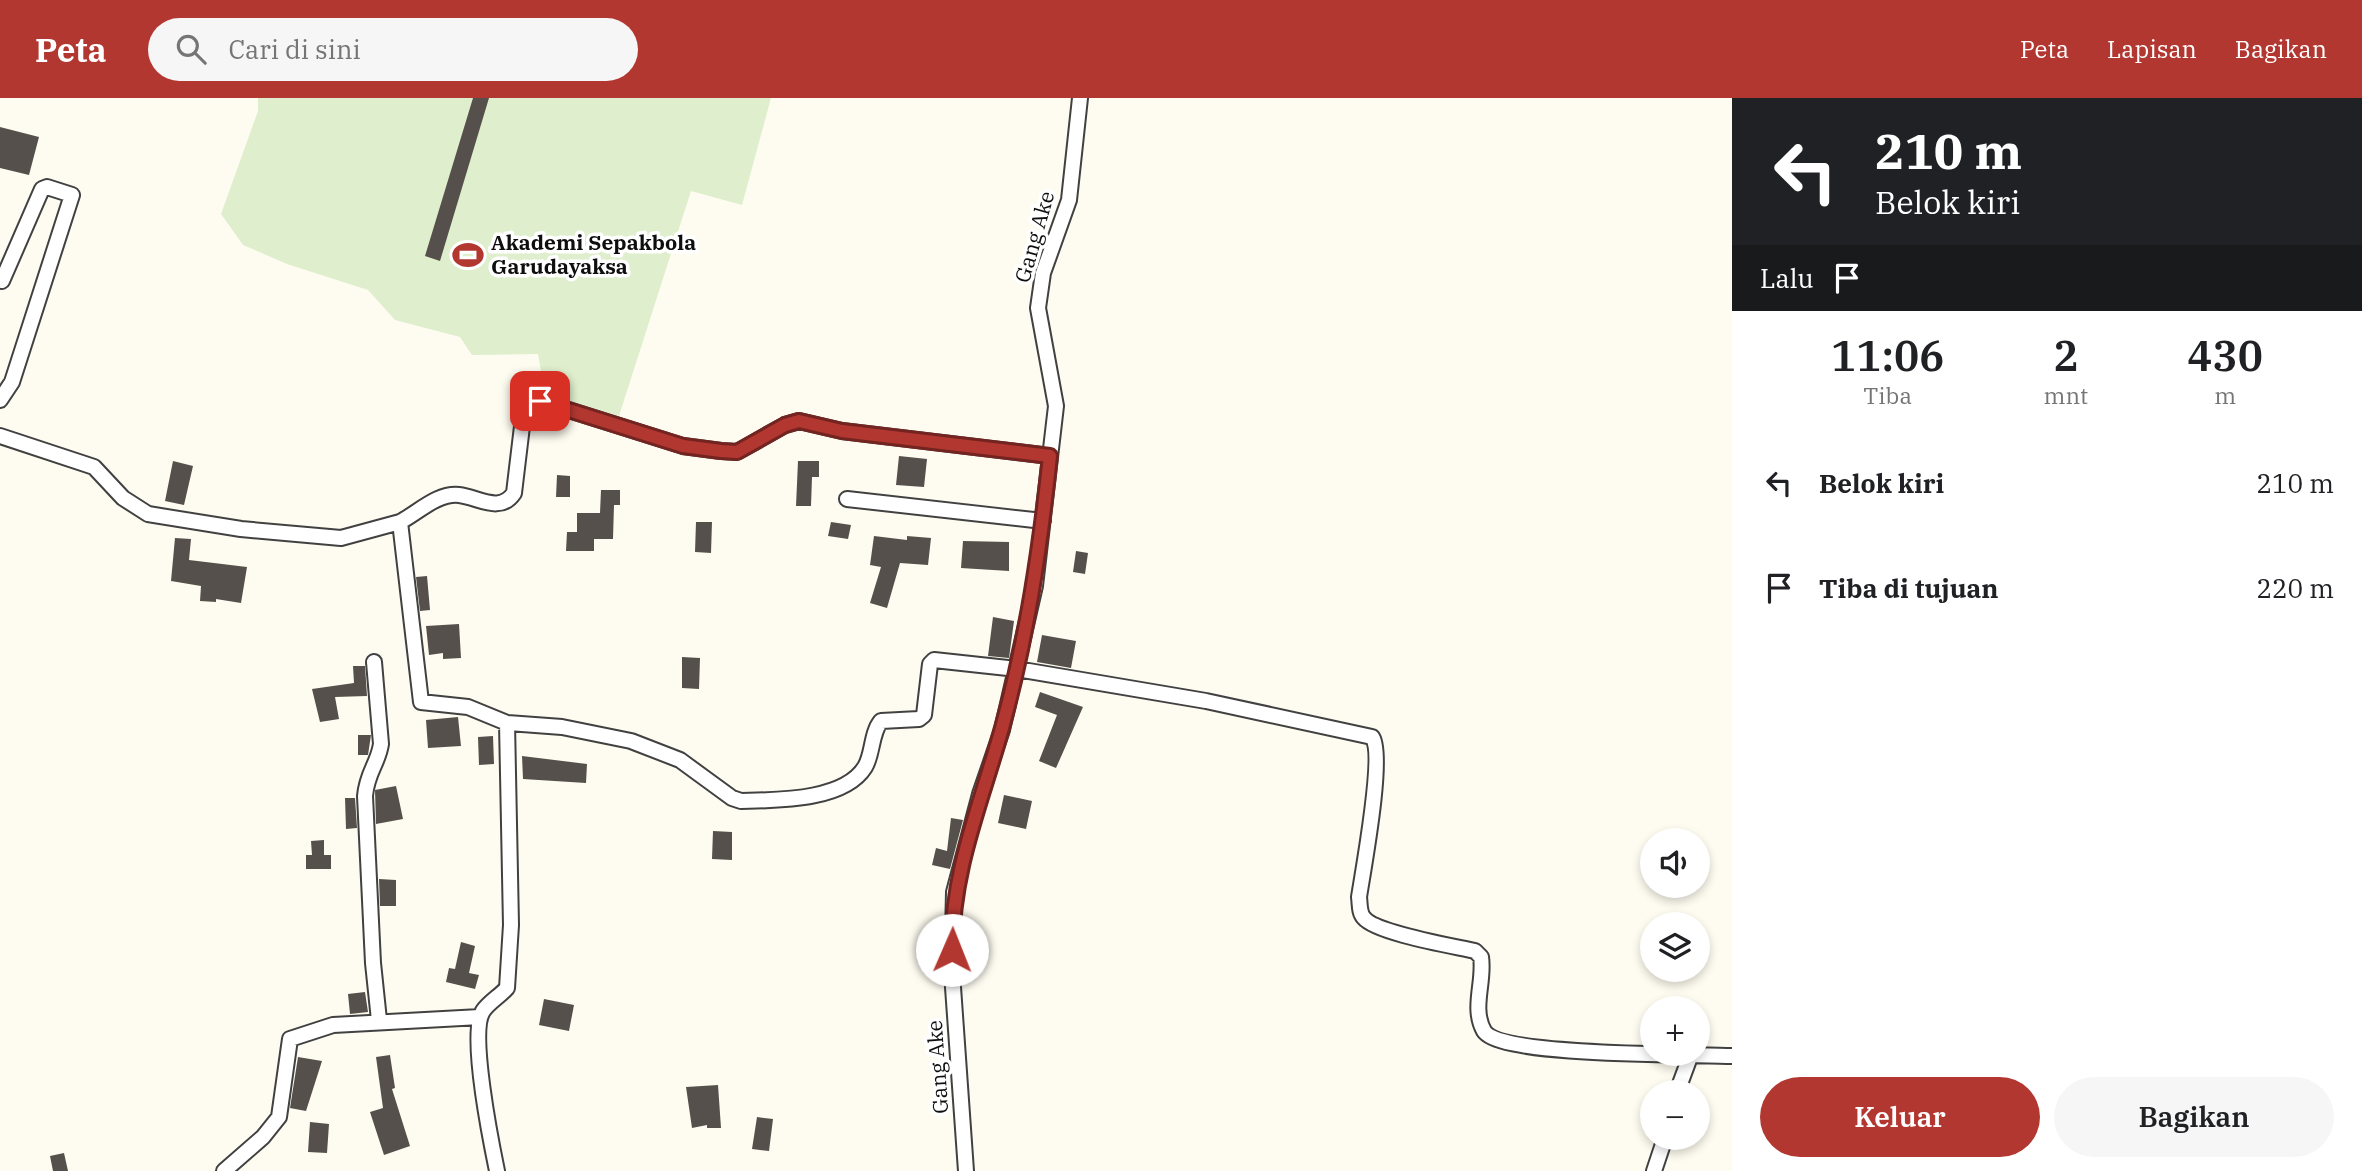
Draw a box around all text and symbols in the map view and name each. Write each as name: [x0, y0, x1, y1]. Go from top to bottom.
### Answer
search box: [148, 18, 638, 81]
text: Peta: [35, 28, 106, 71]
icon: search: [172, 30, 210, 68]
text: Cari di sini: [228, 32, 361, 66]
text: Peta: [2020, 33, 2069, 65]
text: Lapisan: [2107, 33, 2197, 65]
text: Bagikan: [2235, 33, 2327, 65]
text: 210 m: [1875, 119, 2022, 182]
icon: left: [1760, 126, 1851, 217]
text: Belok kiri: [1875, 181, 2020, 223]
street label: Gang Ake: [1008, 188, 1060, 286]
place label: Akademi Sepakbola Garudayaksa: [491, 228, 696, 280]
sports icon: Akademi Sepakbola Garudayaksa: [451, 238, 485, 272]
icon: arrive: [1828, 259, 1866, 297]
text: Lalu: [1760, 261, 1814, 295]
text: 11:06: [1831, 328, 1944, 383]
text: 2: [2053, 328, 2078, 383]
text: 430: [2187, 328, 2263, 383]
pin: [510, 371, 570, 431]
text: Tiba: [1863, 380, 1912, 410]
text: mnt: [2043, 380, 2088, 410]
text: m: [2214, 380, 2236, 410]
icon: arrive: [521, 382, 559, 420]
icon: left: [1760, 464, 1798, 502]
text: Belok kiri: [1819, 466, 1944, 500]
text: 210 m: [2256, 466, 2334, 500]
icon: arrive: [1760, 569, 1798, 607]
text: Tiba di tujuan: [1819, 571, 1999, 605]
text: 220 m: [2256, 571, 2334, 605]
map controls: [1640, 828, 1710, 1150]
button: sound: [1640, 828, 1710, 898]
button: layers: [1640, 912, 1710, 982]
position arrow: [915, 913, 989, 987]
button: +: [1640, 996, 1710, 1066]
street label: Gang Ake: [920, 1019, 954, 1115]
button: Keluar: [1760, 1077, 2040, 1157]
button: Bagikan: [2054, 1077, 2334, 1157]
button: −: [1640, 1080, 1710, 1150]

